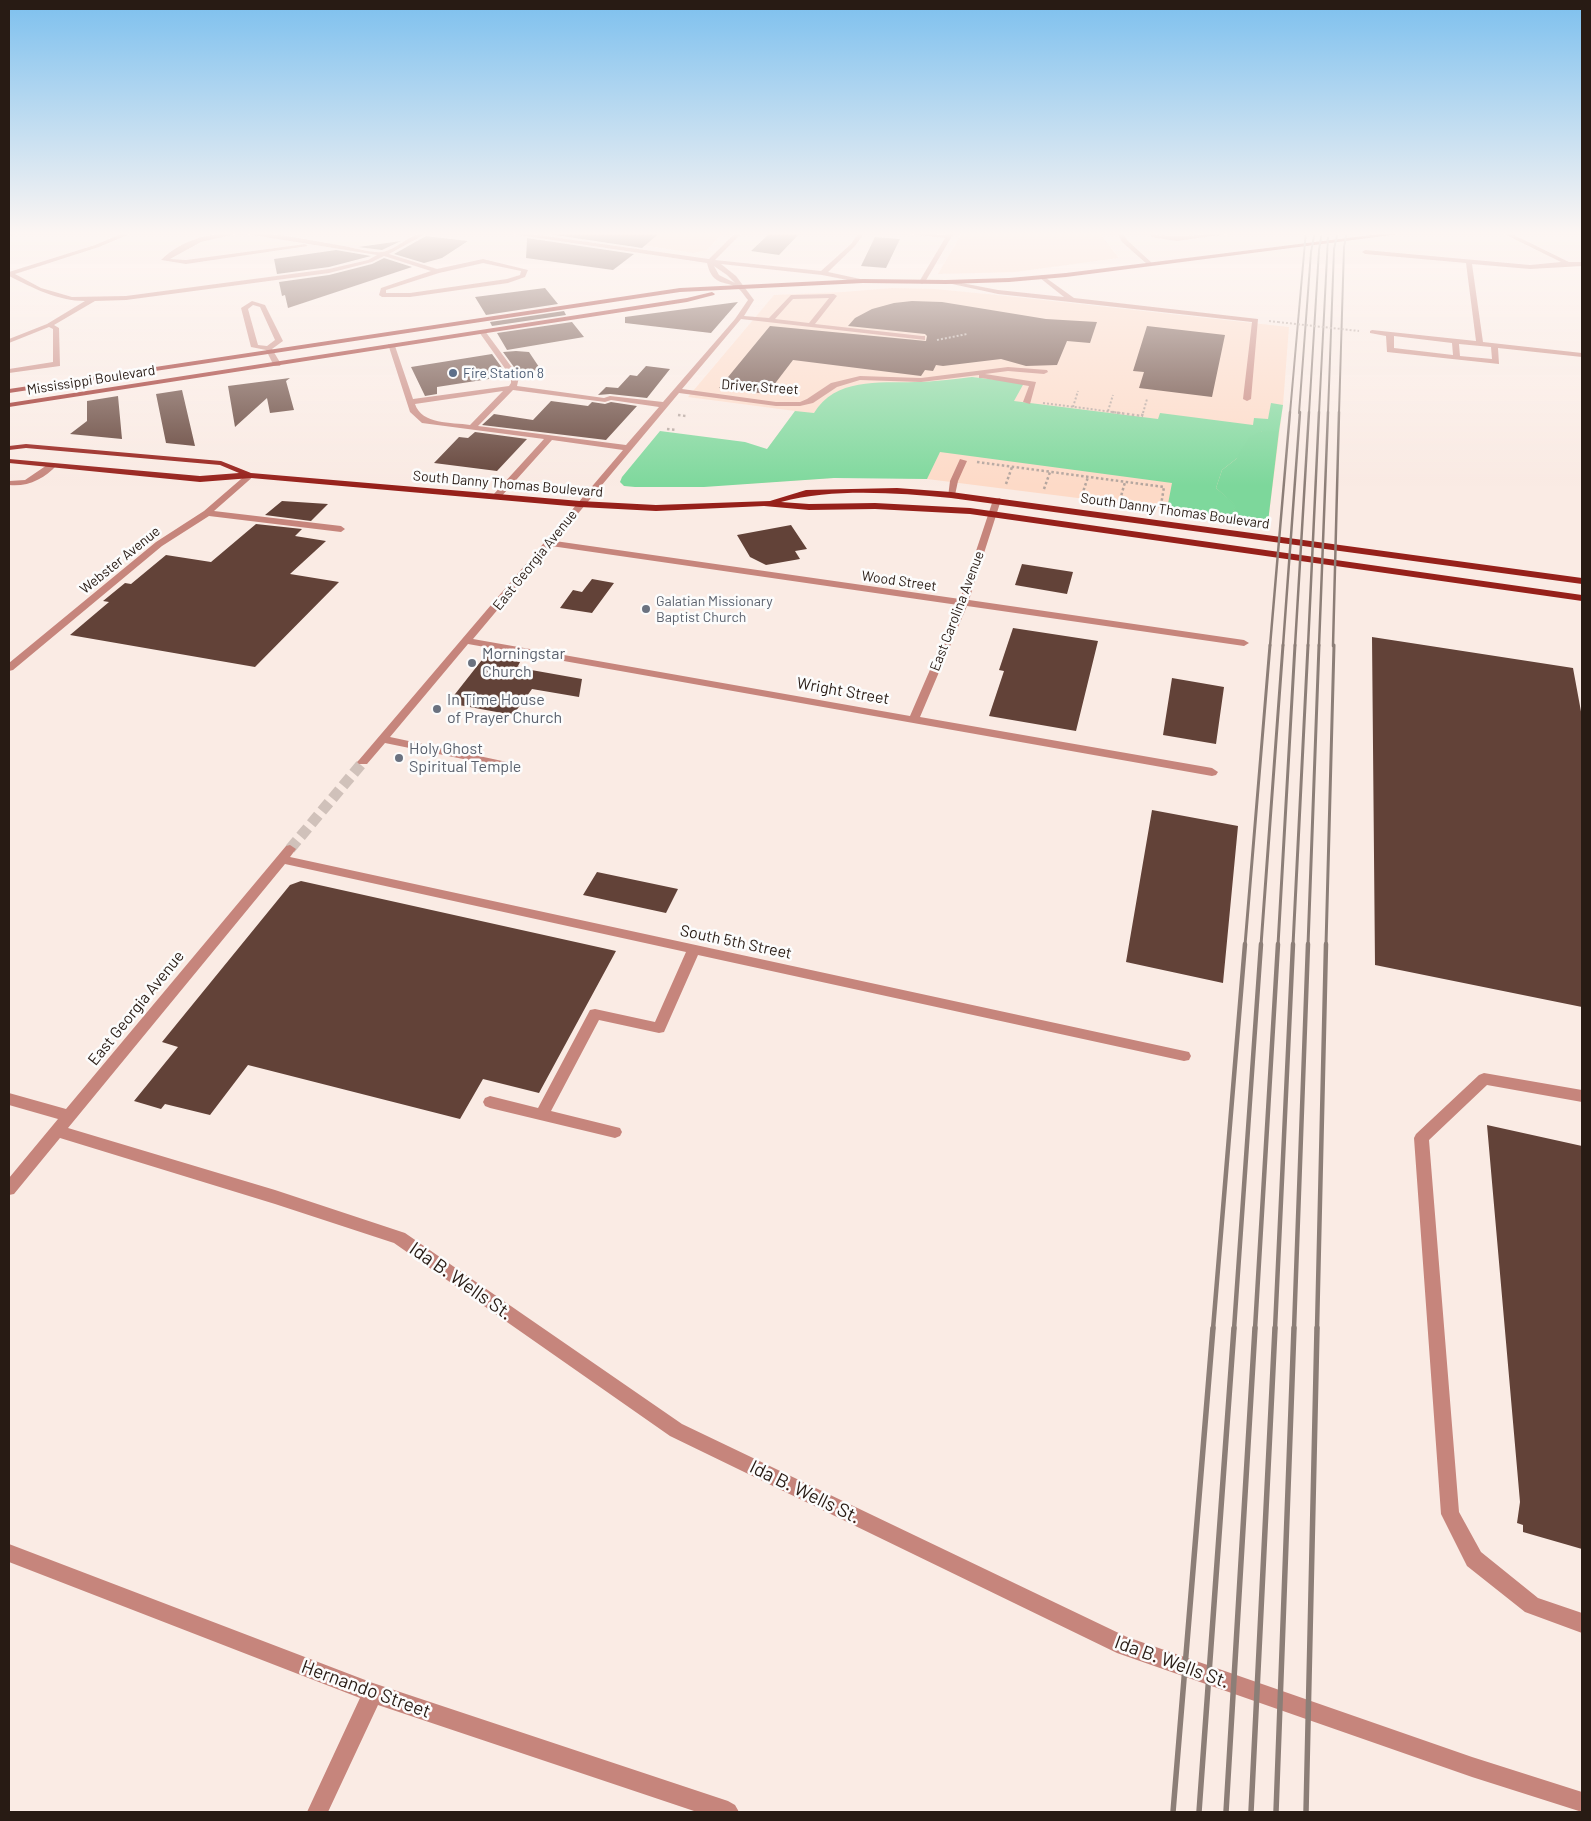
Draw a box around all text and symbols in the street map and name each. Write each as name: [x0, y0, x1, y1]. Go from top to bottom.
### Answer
street label: Mississippi Boulevard: [26, 362, 156, 398]
place label: Fire Station 8: [463, 365, 544, 381]
marker: Fire Station 8: [447, 367, 459, 379]
street label: Driver Street: [721, 376, 799, 398]
street label: South Danny Thomas Boulevard: [412, 467, 604, 501]
street label: South Danny Thomas Boulevard: [1079, 489, 1271, 533]
street label: East Georgia Avenue: [489, 506, 581, 614]
street label: Webster Avenue: [77, 523, 163, 597]
street label: East Carolina Avenue: [926, 549, 988, 673]
street label: Wood Street: [860, 567, 938, 595]
place label: Galatian Missionary Baptist Church: [656, 593, 773, 626]
marker: Galatian Missionary Baptist Church: [640, 603, 652, 615]
place label: Morningstar Church: [482, 644, 565, 682]
marker: Morningstar Church: [466, 657, 478, 669]
street label: Wright Street: [795, 673, 891, 709]
place label: In Time House of Prayer Church: [447, 690, 562, 728]
marker: In Time House of Prayer Church: [431, 703, 443, 715]
place label: Holy Ghost Spiritual Temple: [409, 739, 521, 777]
marker: Holy Ghost Spiritual Temple: [393, 752, 405, 764]
street label: South 5th Street: [678, 921, 794, 963]
street label: East Georgia Avenue: [84, 947, 188, 1069]
street label: Ida B. Wells St.: [405, 1237, 517, 1325]
street label: Ida B. Wells St.: [746, 1455, 864, 1529]
street label: Ida B. Wells St.: [1112, 1631, 1232, 1693]
street label: Hernando Street: [298, 1655, 434, 1723]

